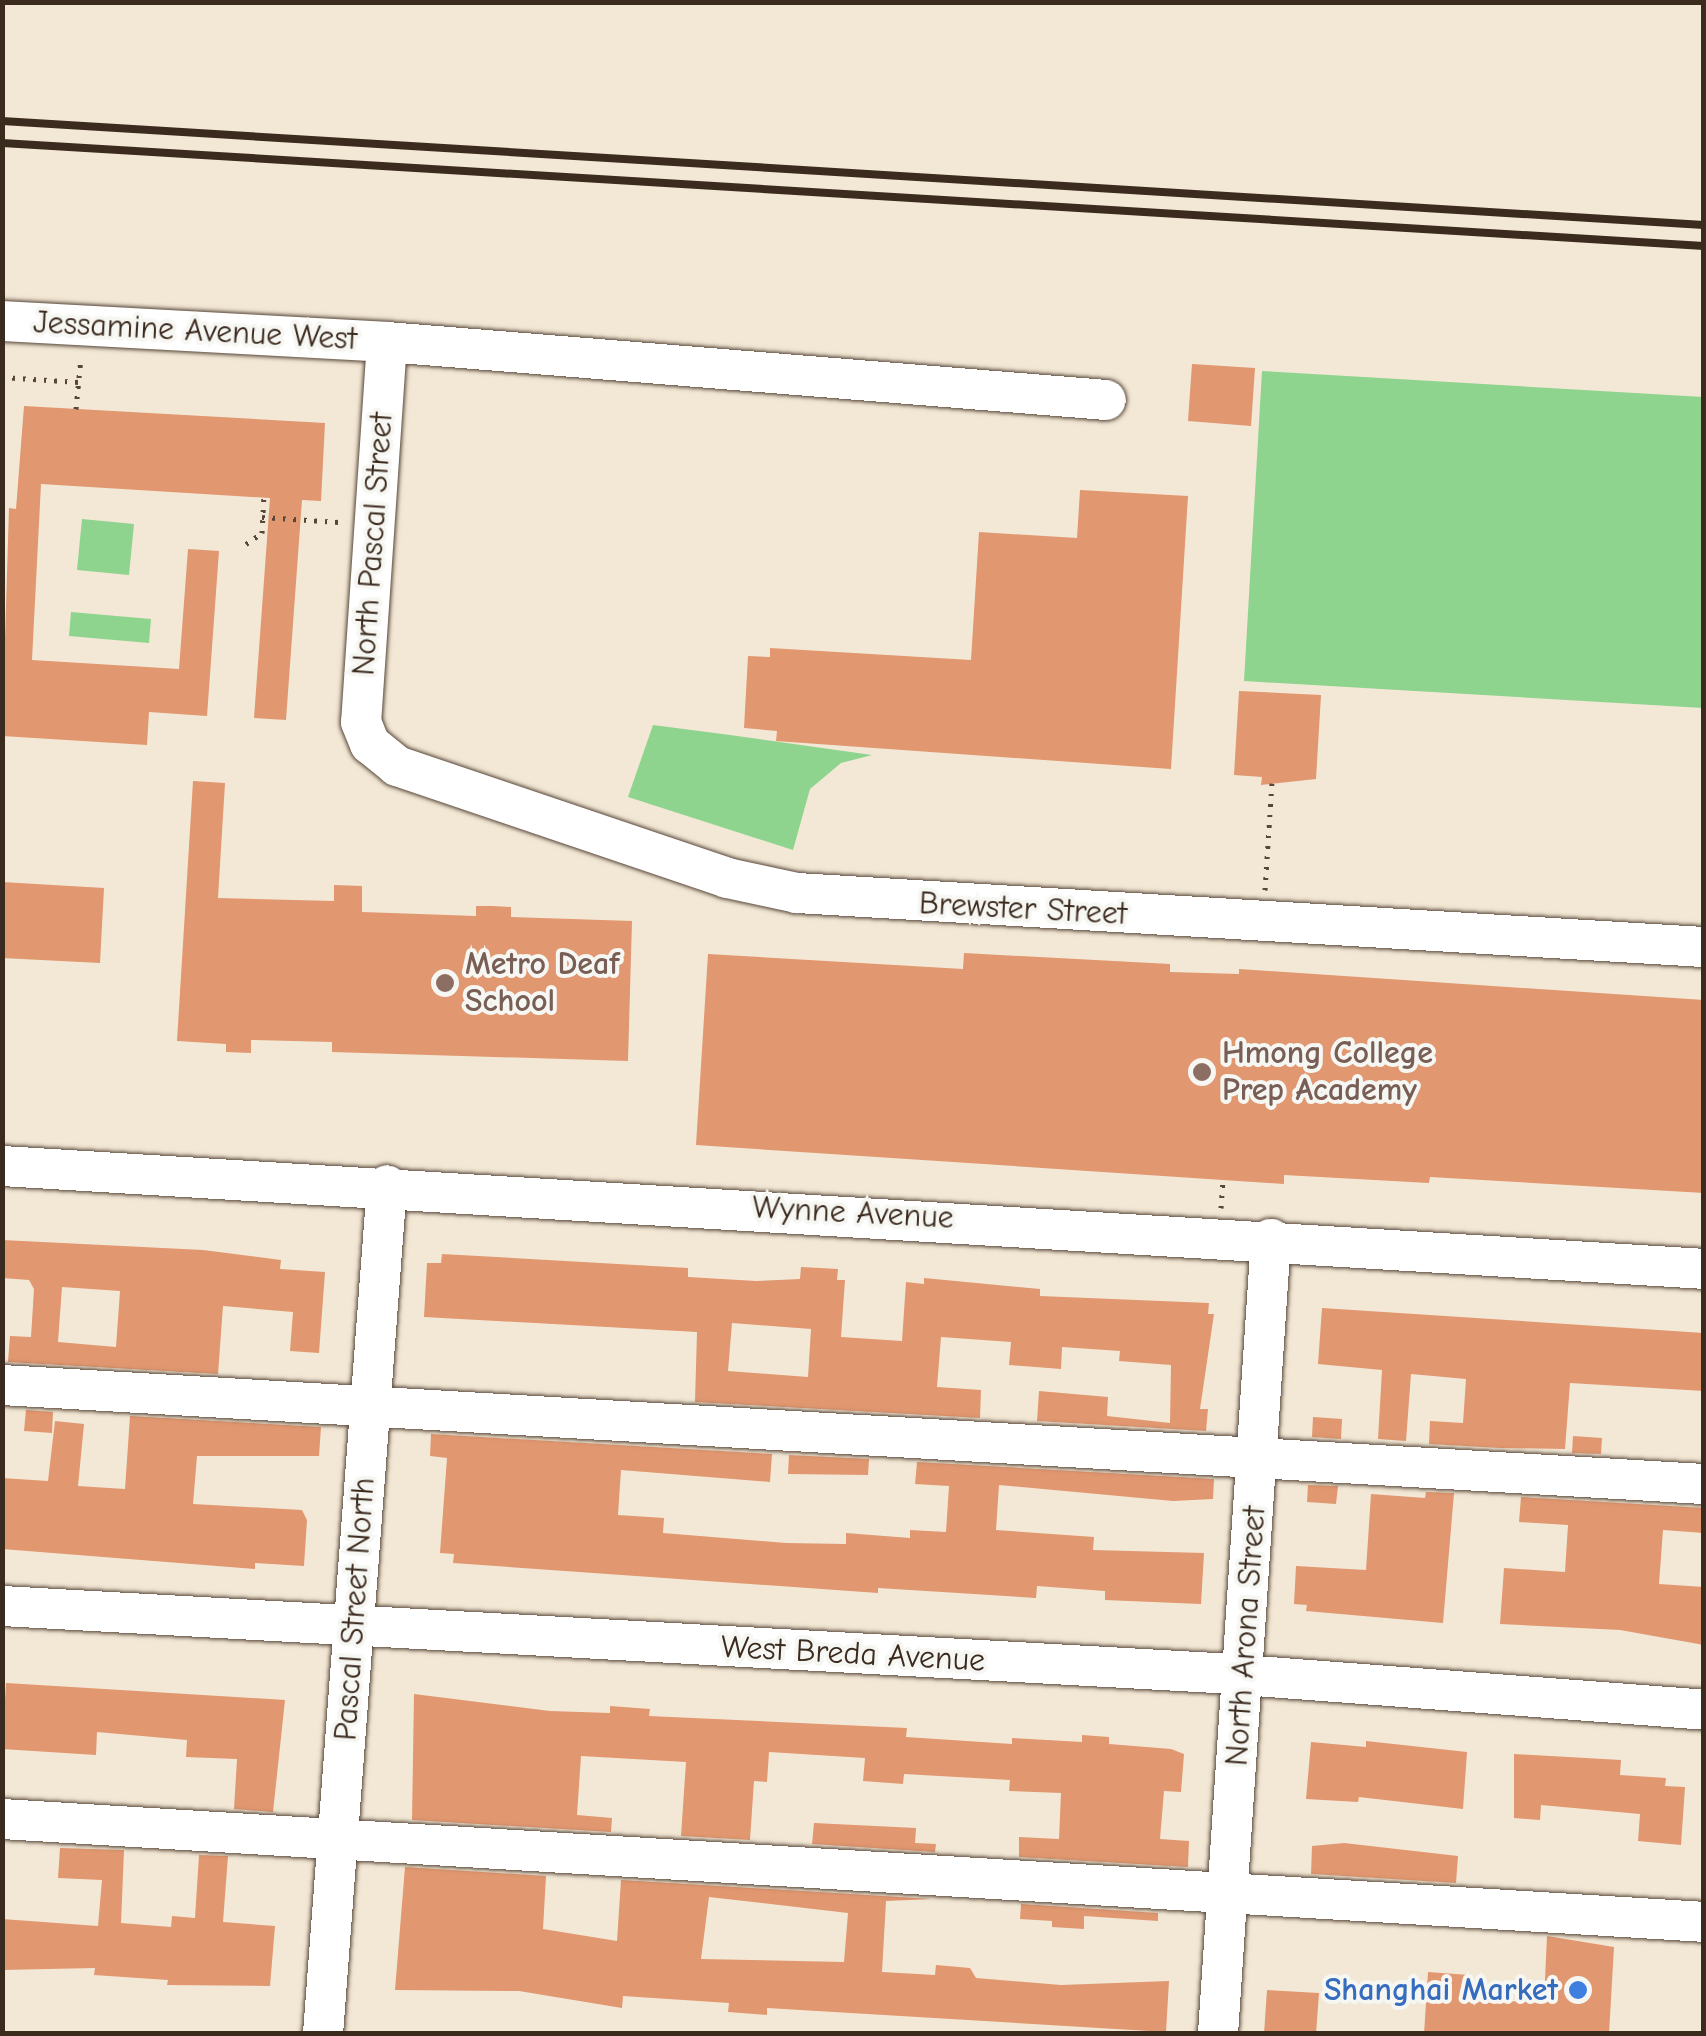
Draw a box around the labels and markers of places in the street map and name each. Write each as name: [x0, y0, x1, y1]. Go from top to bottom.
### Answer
place label: Metro Deaf School: [465, 946, 620, 1021]
marker: Metro Deaf School: [434, 972, 456, 994]
place label: Hmong College Prep Academy: [1222, 1035, 1433, 1110]
marker: Hmong College Prep Academy: [1191, 1061, 1213, 1083]
place label: Shanghai Market: [1324, 1971, 1558, 2009]
marker: Shanghai Market: [1567, 1979, 1589, 2001]

